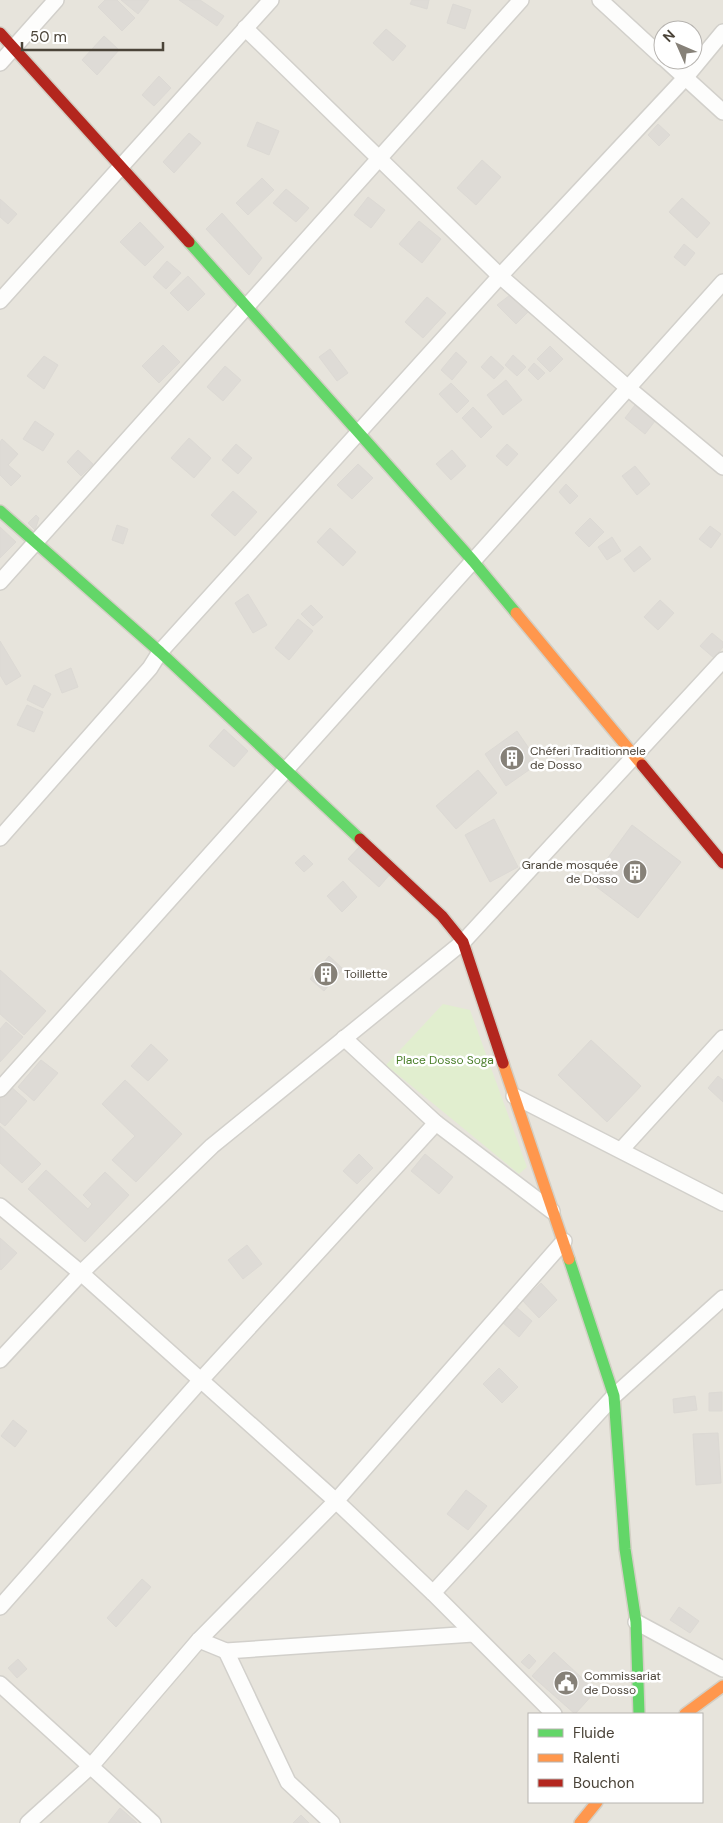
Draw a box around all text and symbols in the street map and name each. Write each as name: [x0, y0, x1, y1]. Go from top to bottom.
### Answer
scale bar: [22, 20, 164, 52]
north arrow: [653, 20, 703, 70]
text: N: [659, 26, 679, 46]
text: 50 m: [30, 27, 67, 47]
place label: Chéferi Traditionnele de Dosso: [530, 743, 646, 773]
building icon: Chéferi Traditionnele de Dosso: [499, 745, 525, 771]
place label: Grande mosquée de Dosso: [522, 857, 618, 887]
building icon: Grande mosquée de Dosso: [622, 859, 648, 885]
building icon: Toillette: [313, 961, 339, 987]
place label: Toillette: [344, 966, 388, 982]
park label: Place Dosso Soga: [396, 1052, 494, 1068]
place label: Commissariat de Dosso: [584, 1668, 661, 1698]
public building icon: Commissariat de Dosso: [553, 1670, 579, 1696]
legend: [528, 1713, 703, 1803]
text: Fluide: [573, 1723, 615, 1743]
text: Ralenti: [573, 1748, 620, 1768]
text: Bouchon: [573, 1773, 634, 1793]

